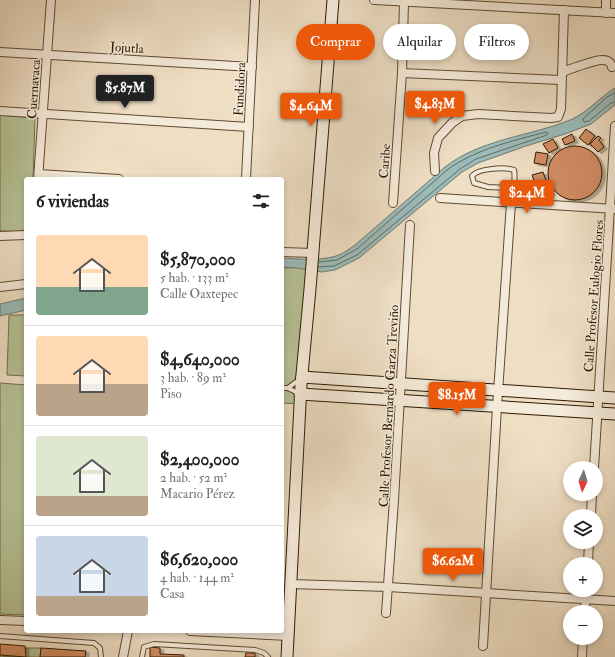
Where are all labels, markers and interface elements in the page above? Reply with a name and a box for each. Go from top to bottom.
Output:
chip: Comprar [296,24,375,60]
chip: Alquilar [383,24,456,60]
chip: Filtros [464,24,529,60]
street label: Jojutla [108,39,145,57]
street label: Cuernavaca [24,58,44,119]
street label: Fundidora [231,61,249,116]
pin: $5.87M [92,75,158,109]
text: $5.87M [105,80,145,96]
pin: $4.83M [402,91,468,125]
pin: $4.64M [278,93,344,127]
text: $4.83M [415,96,455,112]
text: $4.64M [289,98,333,114]
street label: Caribe [376,143,394,179]
pin: $2.4M [499,180,555,214]
text: $2.4M [509,185,545,201]
icon: filters [250,190,272,212]
text: 6 viviendas [36,191,109,212]
street label: Calle Profesor Eulogio Flores [581,219,607,373]
text: $5,870,000 [160,249,236,270]
icon: home [68,251,116,299]
text: 5 hab. · 133 m² [160,270,229,286]
text: Calle Oaxtepec [160,286,238,302]
street label: Calle Profesor Bernardo Garza Treviño [376,304,402,508]
text: $4,640,000 [160,349,240,370]
icon: home [68,352,116,400]
text: 3 hab. · 89 m² [160,370,226,386]
pin: $8.15M [424,382,490,416]
text: Piso [160,386,182,402]
text: $8.15M [438,387,476,403]
text: $2,400,000 [160,449,239,470]
icon: home [68,452,116,500]
north arrow [563,461,603,501]
map controls [563,461,603,645]
text: 2 hab. · 52 m² [160,470,227,486]
text: Macario Pérez [160,486,235,502]
button: layers [563,509,603,549]
pin: $6.62M [420,548,486,582]
text: $6,620,000 [160,549,238,570]
icon: home [68,552,116,600]
text: $6.62M [432,553,474,569]
button: + [563,557,603,597]
text: 4 hab. · 144 m² [160,570,234,586]
text: Casa [160,586,185,602]
button: − [563,605,603,645]

